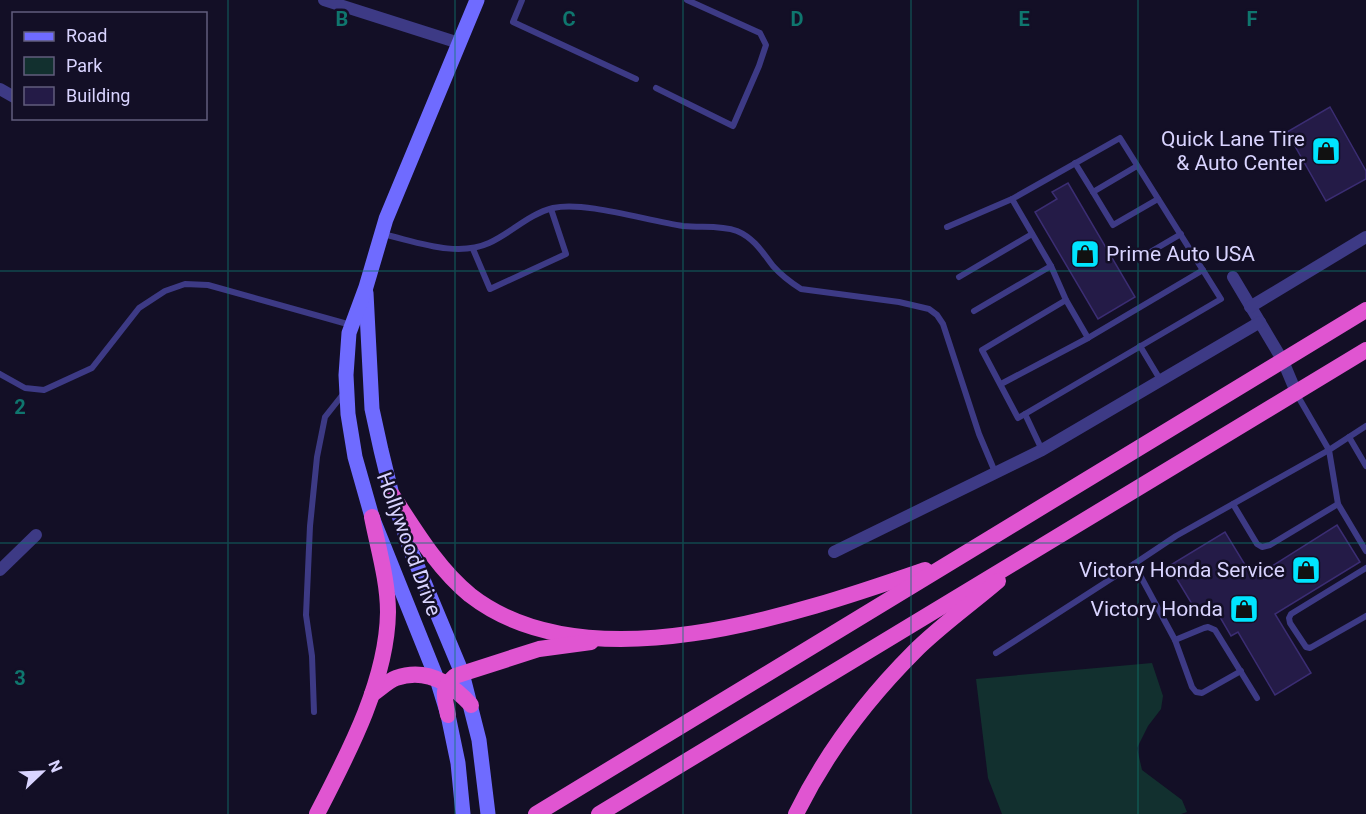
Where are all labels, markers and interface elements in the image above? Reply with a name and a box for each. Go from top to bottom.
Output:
text: B [336,7,348,31]
text: C [562,7,576,31]
text: D [791,7,804,31]
text: E [1018,7,1030,31]
text: F [1247,7,1258,31]
legend [12,12,207,120]
text: Road [66,25,107,46]
text: Park [66,55,103,76]
text: Building [66,85,130,106]
place label: Quick Lane Tire & Auto Center [1161,127,1305,175]
shop icon: Quick Lane Tire & Auto Center [1310,135,1342,167]
shop icon: Prime Auto USA [1069,238,1101,270]
place label: Prime Auto USA [1106,242,1255,266]
text: 2 [14,395,26,419]
street label: Hollywood Drive [372,469,446,619]
shop icon: Victory Honda Service [1290,554,1322,586]
place label: Victory Honda Service [1079,558,1285,582]
shop icon: Victory Honda [1228,593,1260,625]
place label: Victory Honda [1091,597,1223,621]
text: 3 [14,666,26,690]
north arrow [12,742,72,802]
text: N [44,757,66,775]

